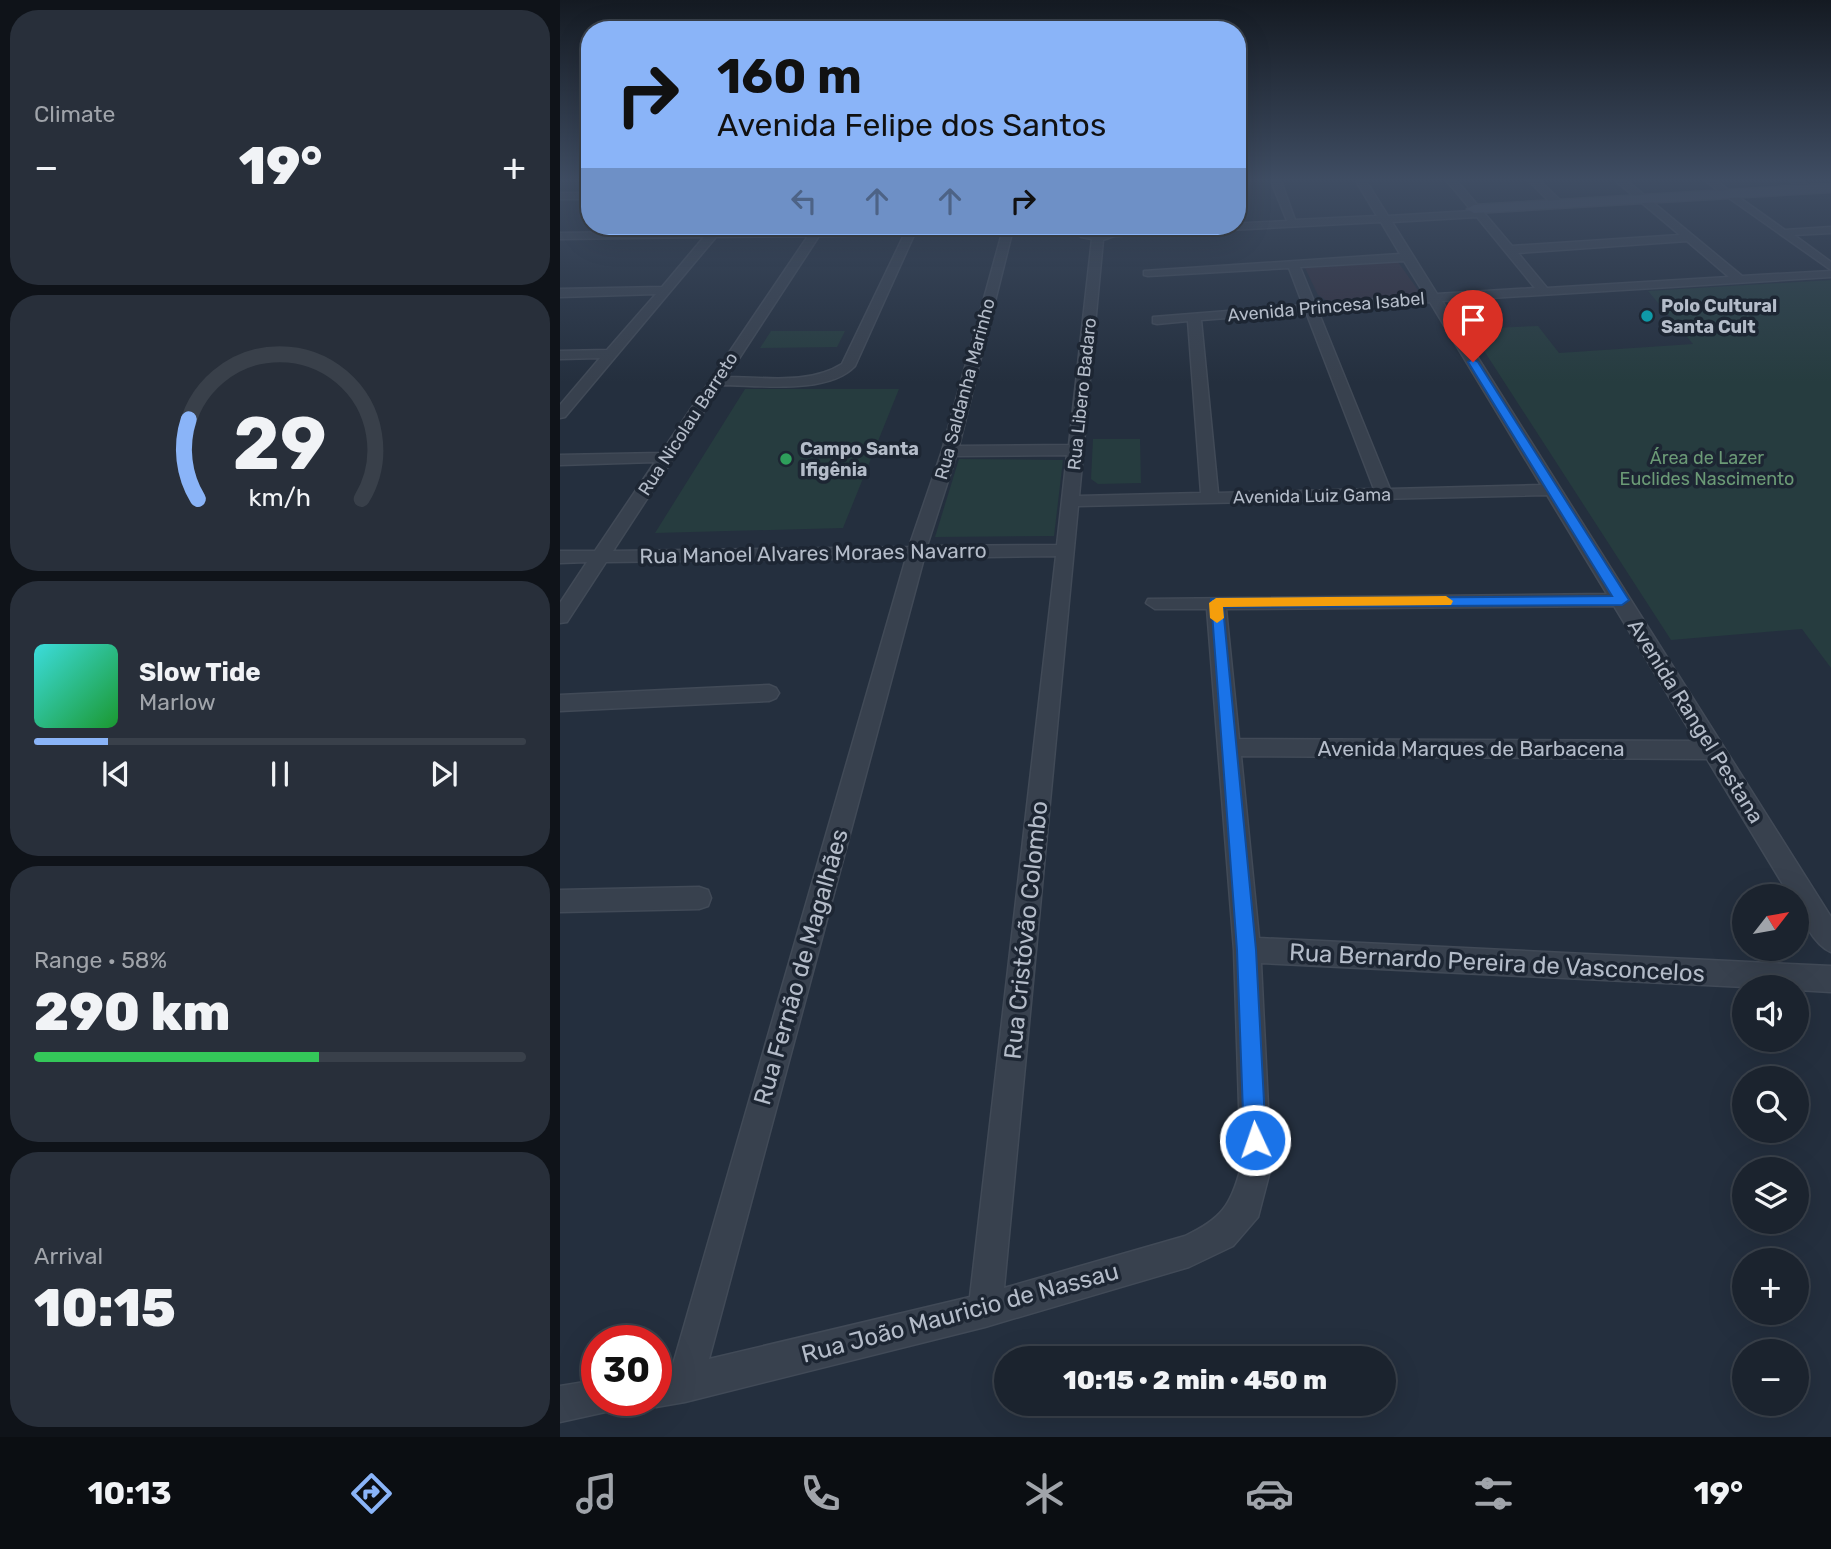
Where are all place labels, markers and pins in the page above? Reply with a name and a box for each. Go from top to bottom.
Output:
pin [1443,290,1503,362]
place label: Polo Cultural Santa Cult [1661,295,1777,338]
marker: Polo Cultural Santa Cult [1639,308,1655,324]
place label: Campo Santa Ifigênia [800,438,919,481]
marker: Campo Santa Ifigênia [778,451,794,467]

